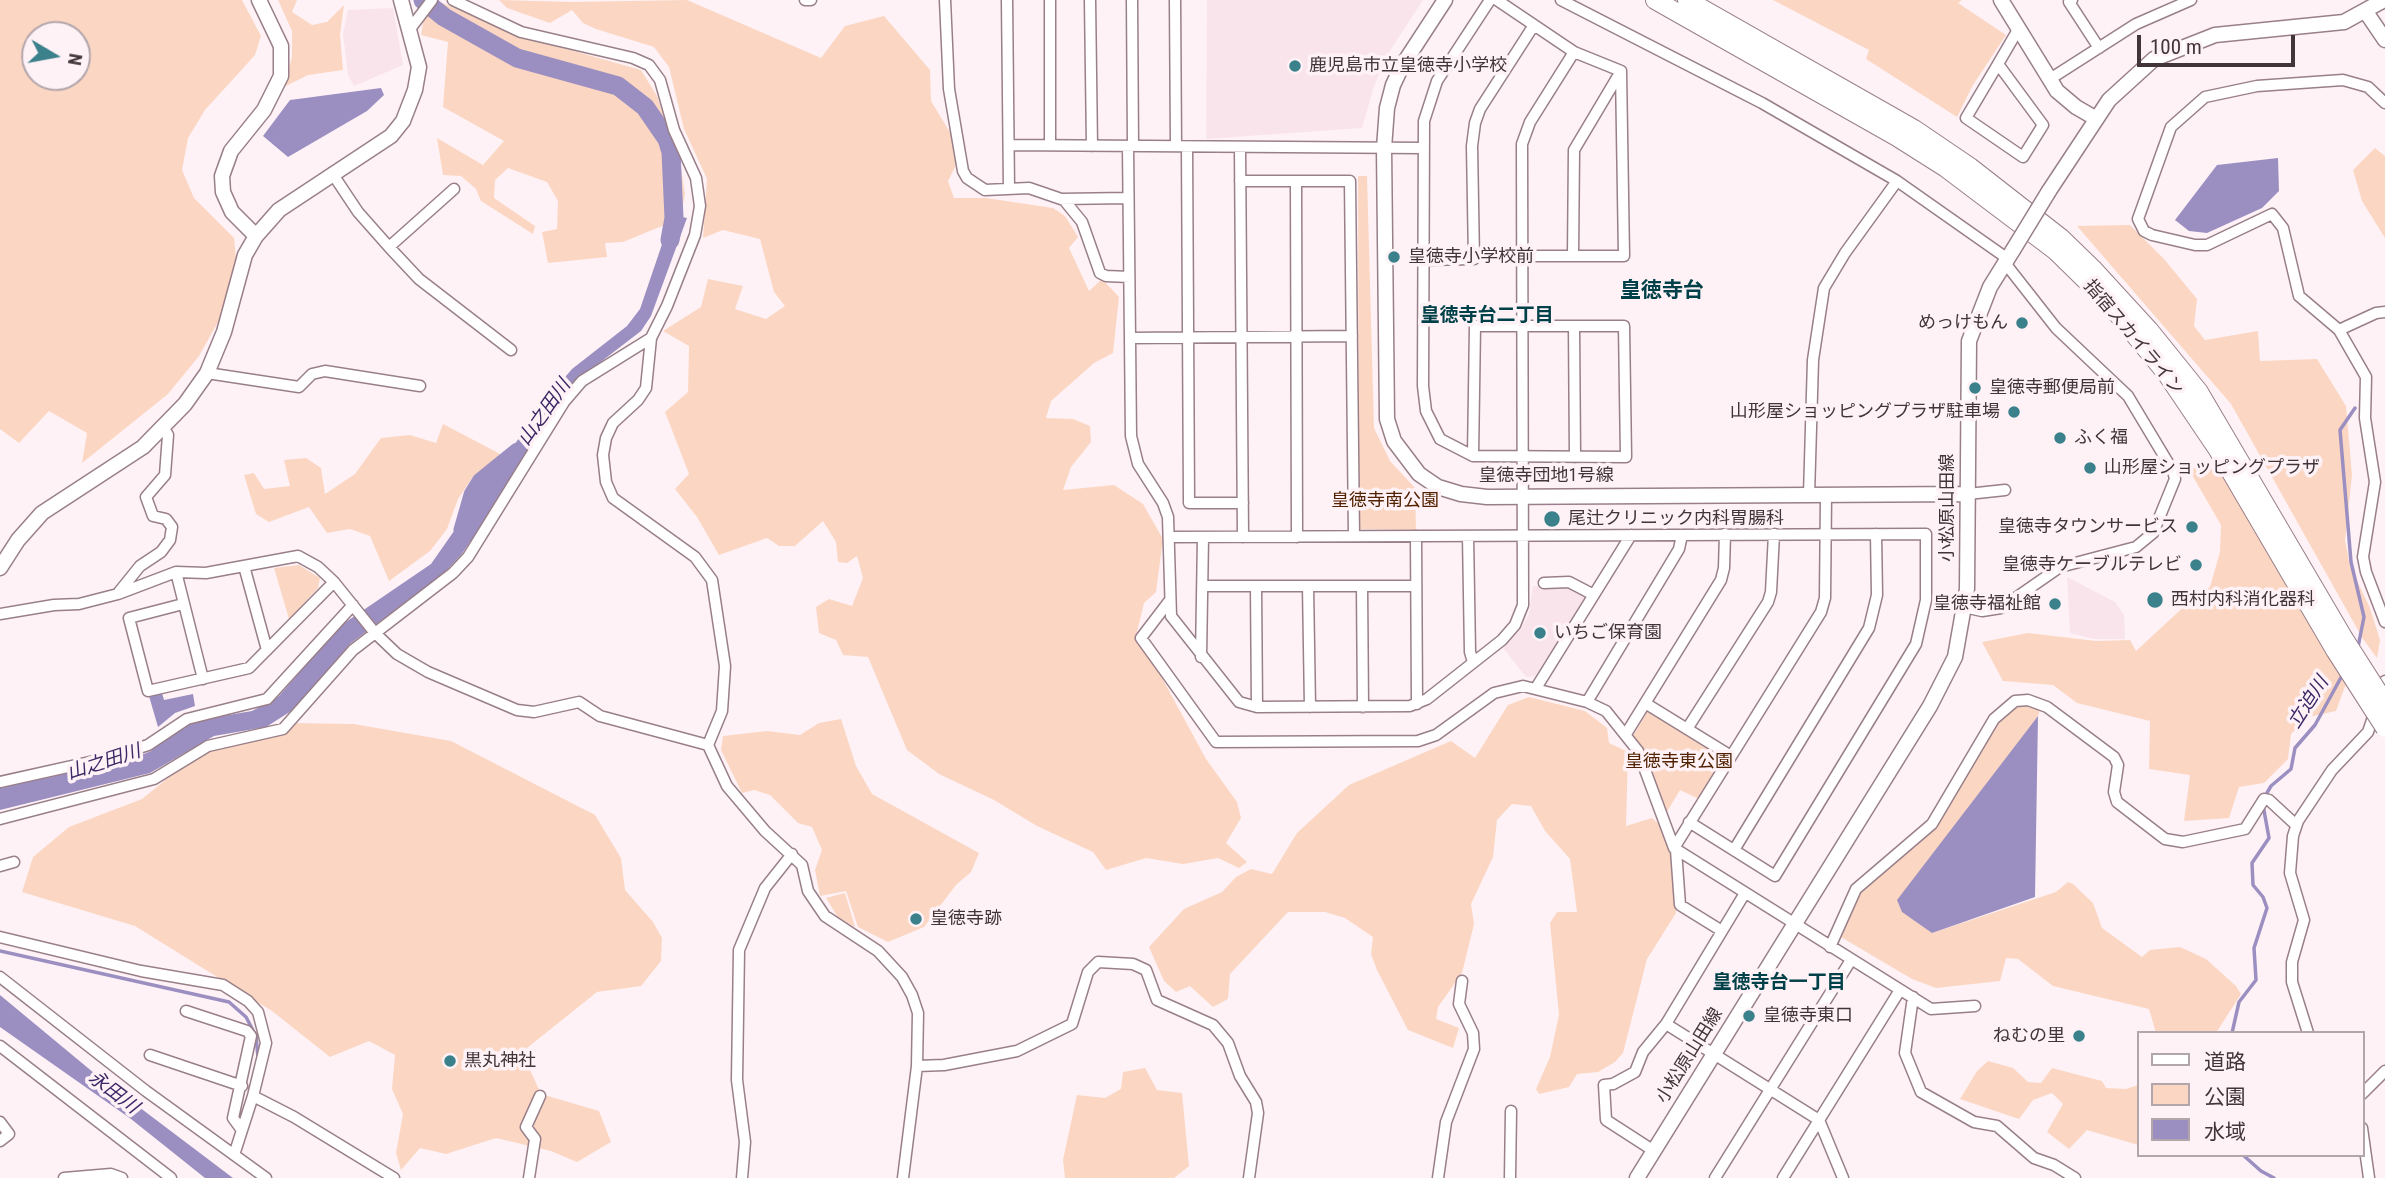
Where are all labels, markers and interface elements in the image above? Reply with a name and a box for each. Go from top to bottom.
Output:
north arrow [21,21,91,91]
scale bar [2140,21,2298,65]
text: 100 m [2150,35,2202,59]
text: N [63,52,88,67]
place label: 鹿児島市立皇徳寺小学校 [1309,55,1507,77]
marker: 鹿児島市立皇徳寺小学校 [1287,58,1303,74]
place label: 皇徳寺小学校前 [1408,246,1534,268]
marker: 皇徳寺小学校前 [1386,249,1402,265]
street label: 指宿スカイライン [2078,276,2188,400]
district label: 皇徳寺台 [1620,279,1704,305]
district label: 皇徳寺台二丁目 [1421,305,1553,327]
place label: めっけもん [1918,312,2008,334]
marker: めっけもん [2014,315,2030,331]
water label: 山之田川 [514,375,576,451]
place label: 皇徳寺郵便局前 [1989,377,2115,399]
marker: 皇徳寺郵便局前 [1967,380,1983,396]
place label: 山形屋ショッピングプラザ駐車場 [1730,401,2000,423]
marker: 山形屋ショッピングプラザ駐車場 [2006,404,2022,420]
place label: ふく福 [2074,427,2128,449]
marker: ふく福 [2052,430,2068,446]
street label: 小松原山田線 [1937,454,1959,562]
place label: 山形屋ショッピングプラザ [2104,457,2320,479]
marker: 山形屋ショッピングプラザ [2082,460,2098,476]
street label: 皇徳寺団地1号線 [1479,465,1613,487]
park label: 皇徳寺南公園 [1331,490,1439,512]
place label: 尾辻クリニック内科胃腸科 [1568,508,1784,530]
marker: 尾辻クリニック内科胃腸科 [1542,509,1562,529]
place label: 皇徳寺タウンサービス [1998,516,2178,538]
marker: 皇徳寺タウンサービス [2184,519,2200,535]
place label: 皇徳寺ケーブルテレビ [2002,554,2182,576]
marker: 皇徳寺ケーブルテレビ [2188,557,2204,573]
place label: 西村内科消化器科 [2171,589,2315,611]
marker: 西村内科消化器科 [2145,590,2165,610]
place label: 皇徳寺福祉館 [1933,593,2041,615]
marker: 皇徳寺福祉館 [2047,596,2063,612]
place label: いちご保育園 [1554,622,1662,644]
marker: いちご保育園 [1532,625,1548,641]
water label: 立迫川 [2284,673,2334,733]
water label: 山之田川 [64,740,144,786]
park label: 皇徳寺東公園 [1625,751,1733,773]
place label: 皇徳寺跡 [930,908,1002,930]
marker: 皇徳寺跡 [908,911,924,927]
district label: 皇徳寺台一丁目 [1713,972,1845,994]
street label: 小松原山田線 [1652,1004,1728,1108]
place label: 皇徳寺東口 [1763,1005,1853,1027]
marker: 皇徳寺東口 [1741,1008,1757,1024]
place label: ねむの里 [1993,1025,2065,1047]
marker: ねむの里 [2071,1028,2087,1044]
legend [2136,1031,2364,1157]
place label: 黒丸神社 [464,1050,536,1072]
text: 道路 [2204,1050,2246,1074]
marker: 黒丸神社 [442,1053,458,1069]
water label: 永田川 [83,1067,143,1119]
text: 公園 [2204,1085,2246,1109]
text: 水域 [2204,1120,2246,1144]

